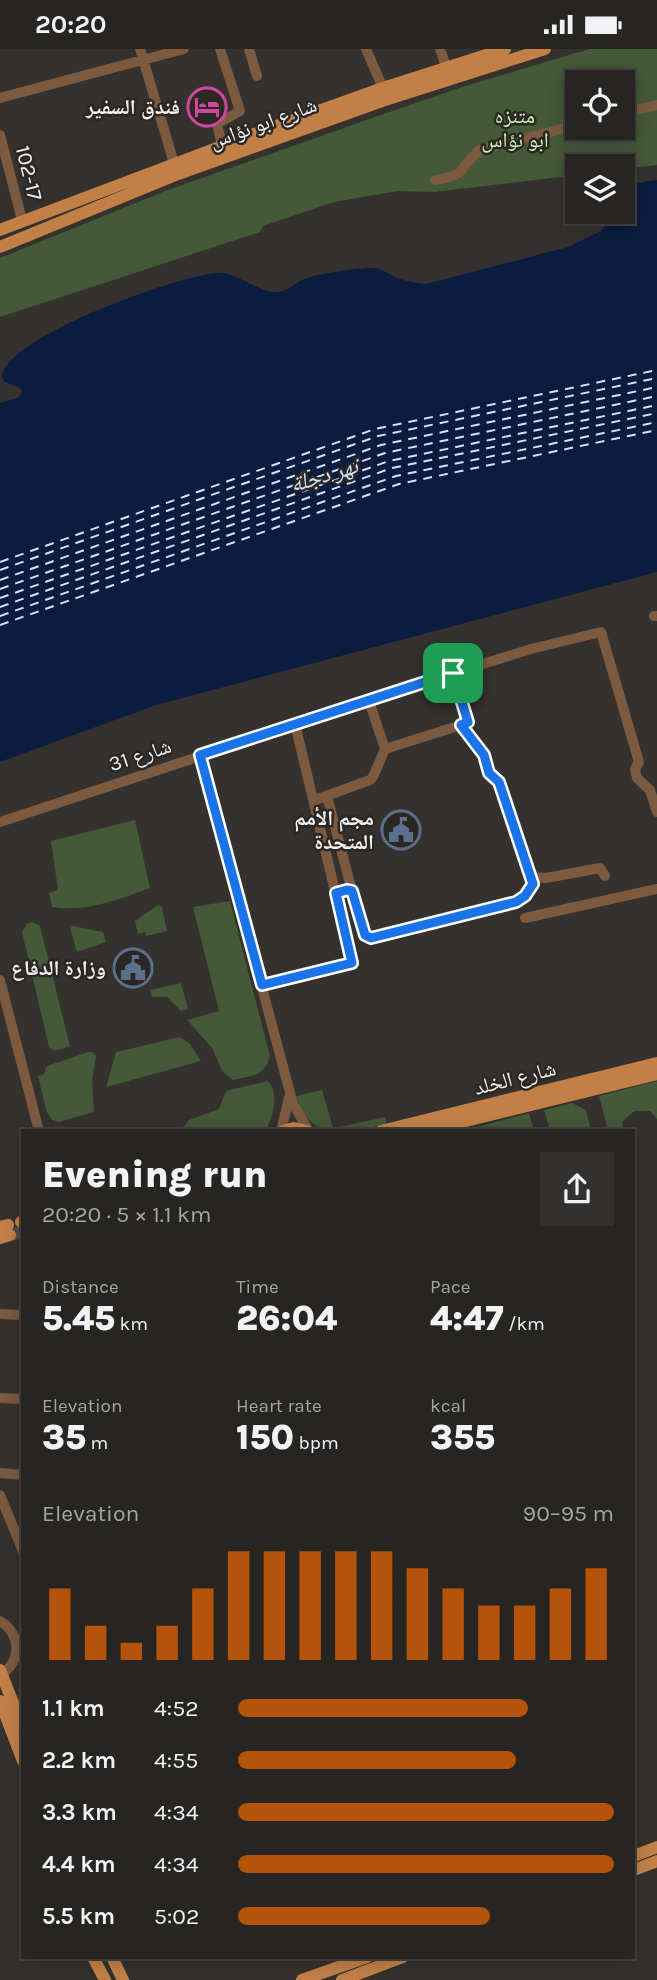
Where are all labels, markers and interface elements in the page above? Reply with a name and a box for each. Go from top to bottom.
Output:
text: 20:20 [35,9,106,40]
map controls [565,70,635,224]
button: locate [565,70,635,140]
hotel icon: فندق السفير [186,86,228,128]
street label: شارع ابو نؤاس [206,93,320,154]
place label: فندق السفير [85,95,180,120]
park label: متنزه ابو نؤاس [481,104,549,153]
street label: 102-17 [11,143,47,203]
button: layers [565,154,635,224]
water label: نهر دجلة [287,451,364,498]
pin [423,643,483,703]
icon: arrive [434,654,472,692]
street label: شارع 31 [106,734,175,777]
place label: مجم الأمم المتحدة [294,806,374,854]
public building icon: مجم الأمم المتحدة [380,809,422,851]
public building icon: وزارة الدفاع [112,947,154,989]
place label: وزارة الدفاع [11,956,106,981]
street label: شارع الخلد [472,1056,559,1101]
text: Evening run [42,1152,267,1197]
button: share [540,1152,614,1226]
text: 20:20 · 5 × 1.1 km [42,1201,212,1228]
text: Distance [42,1276,119,1298]
text: Time [236,1276,279,1298]
text: Pace [430,1276,471,1298]
text: 5.45 [42,1298,115,1339]
text: 26:04 [236,1298,337,1339]
text: 4:47 [430,1298,504,1339]
text: km [115,1313,148,1335]
text: /km [504,1313,545,1335]
text: Elevation [42,1395,122,1417]
text: Heart rate [236,1395,322,1417]
text: kcal [430,1395,466,1417]
text: 35 [42,1417,86,1458]
text: 150 [236,1417,294,1458]
text: 355 [430,1417,495,1458]
text: m [86,1432,108,1454]
text: bpm [294,1432,339,1454]
text: Elevation [42,1500,139,1527]
text: 90–95 m [523,1500,614,1527]
text: 1.1 km [42,1695,105,1722]
text: 4:52 [154,1695,198,1722]
text: 2.2 km [42,1747,116,1774]
text: 4:55 [154,1747,198,1774]
text: 3.3 km [42,1799,117,1826]
text: 4:34 [154,1799,199,1826]
text: 4.4 km [42,1851,116,1878]
text: 4:34 [154,1851,199,1878]
text: 5.5 km [42,1903,115,1930]
text: 5:02 [154,1903,199,1930]

